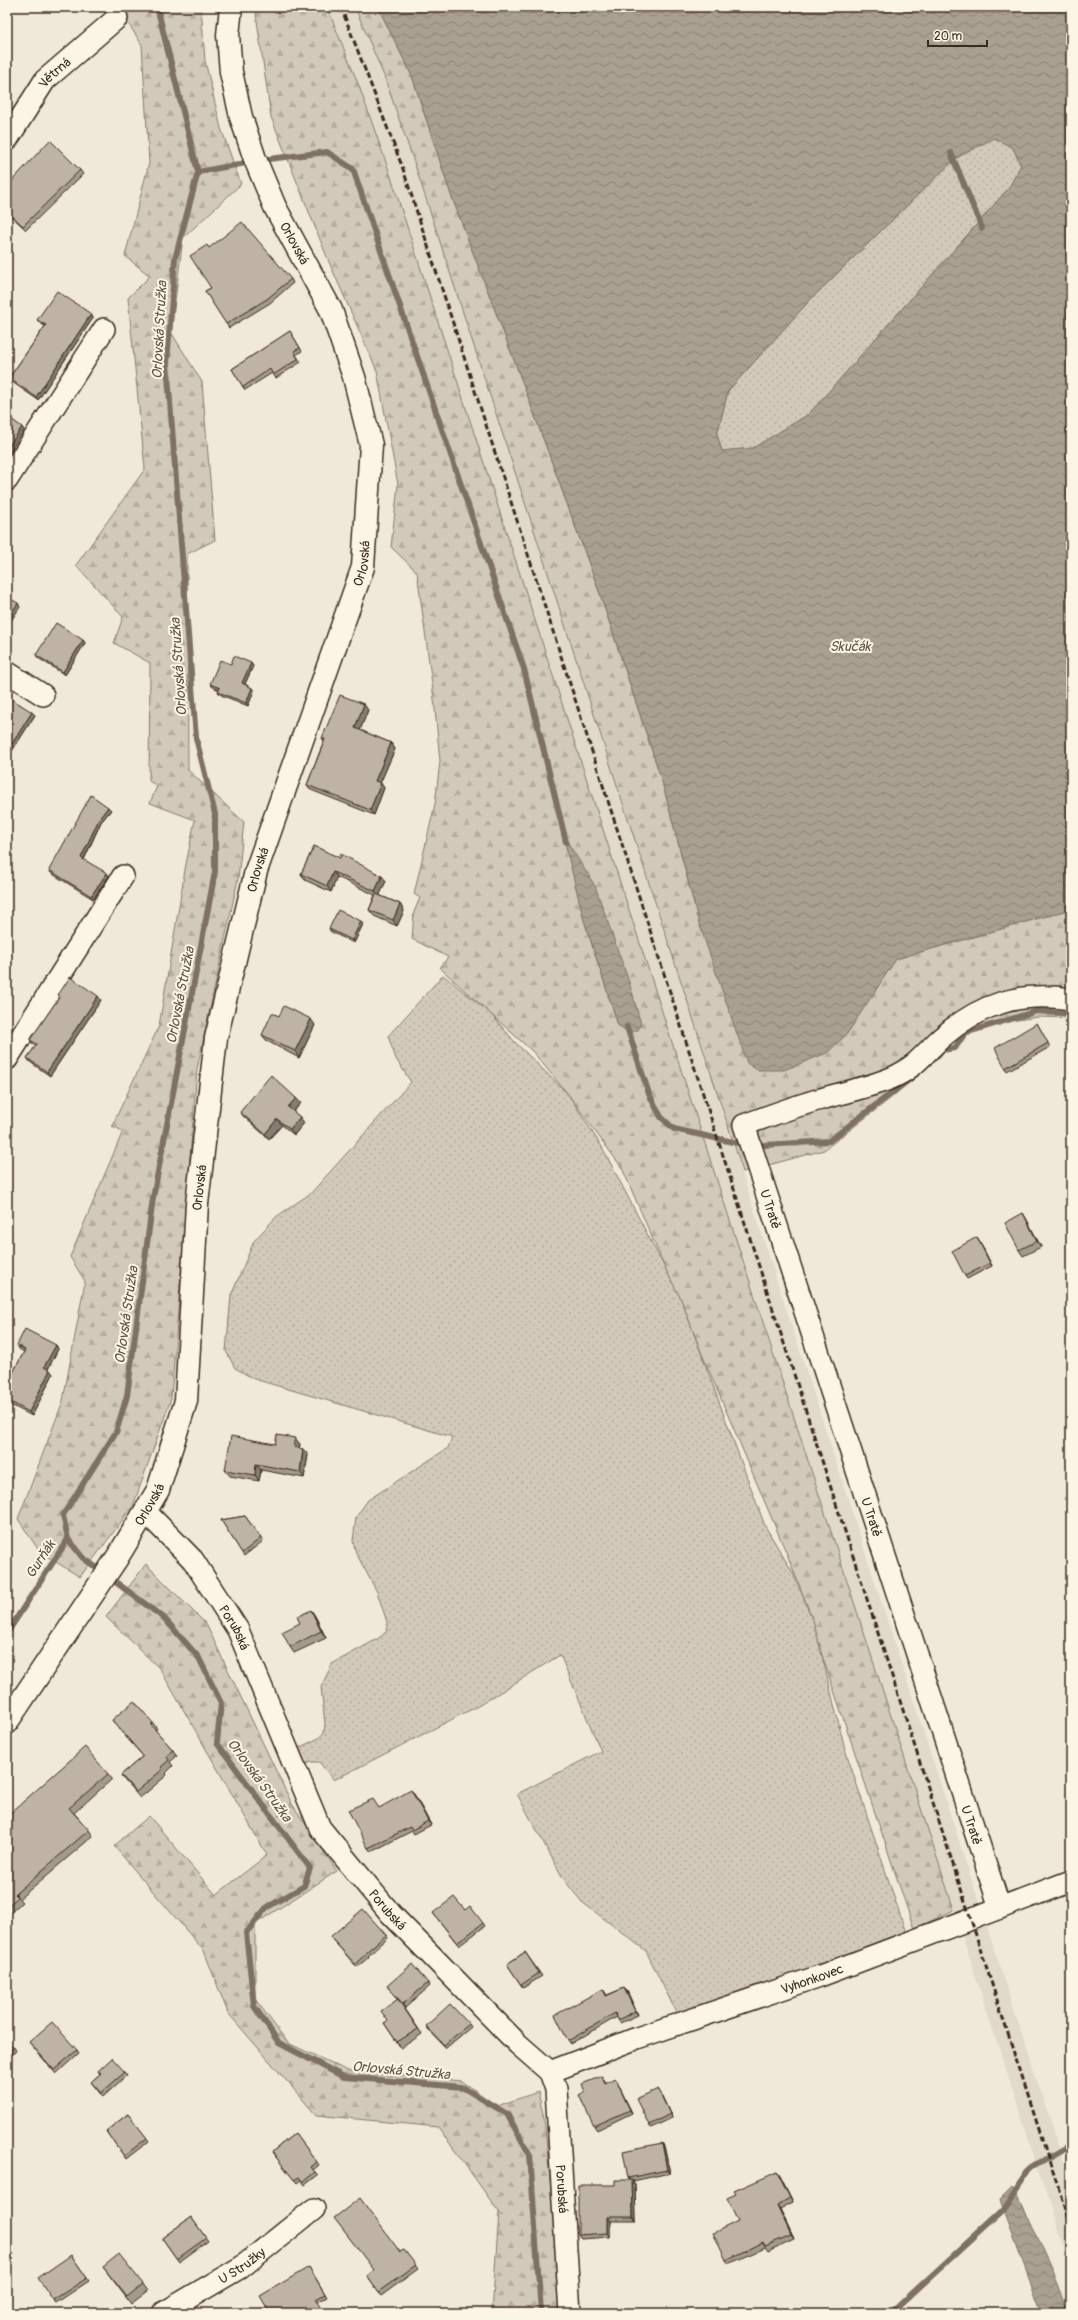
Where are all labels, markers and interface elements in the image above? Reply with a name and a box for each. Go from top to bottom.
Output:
scale bar [928,22,987,48]
text: 20 m [934,29,963,44]
street label: Větrná [35,54,74,91]
street label: Orlovská [276,219,312,268]
water label: Orlovská Stružka [148,279,171,380]
street label: Orlovská [350,540,374,589]
water label: Orlovská Stružka [166,616,190,717]
water label: Skučák [830,638,871,655]
street label: Orlovská [244,845,273,894]
water label: Orlovská Stružka [163,944,198,1045]
street label: Orlovská [190,1164,210,1211]
street label: U Tratě [756,1187,784,1231]
water label: Orlovská Stružka [111,1264,142,1365]
street label: Orlovská [131,1482,168,1529]
street label: U Tratě [857,1495,885,1539]
water label: Gurňák [22,1536,60,1581]
street label: Porubská [215,1602,252,1653]
water label: Orlovská Stružka [224,1736,296,1826]
street label: U Tratě [957,1803,985,1847]
street label: Porubská [365,1886,409,1934]
street label: Vyhonkovec [779,1961,846,1998]
water label: Orlovská Stružka [351,2058,452,2083]
street label: Porubská [552,2164,571,2214]
street label: U Stružky [216,2244,269,2288]

